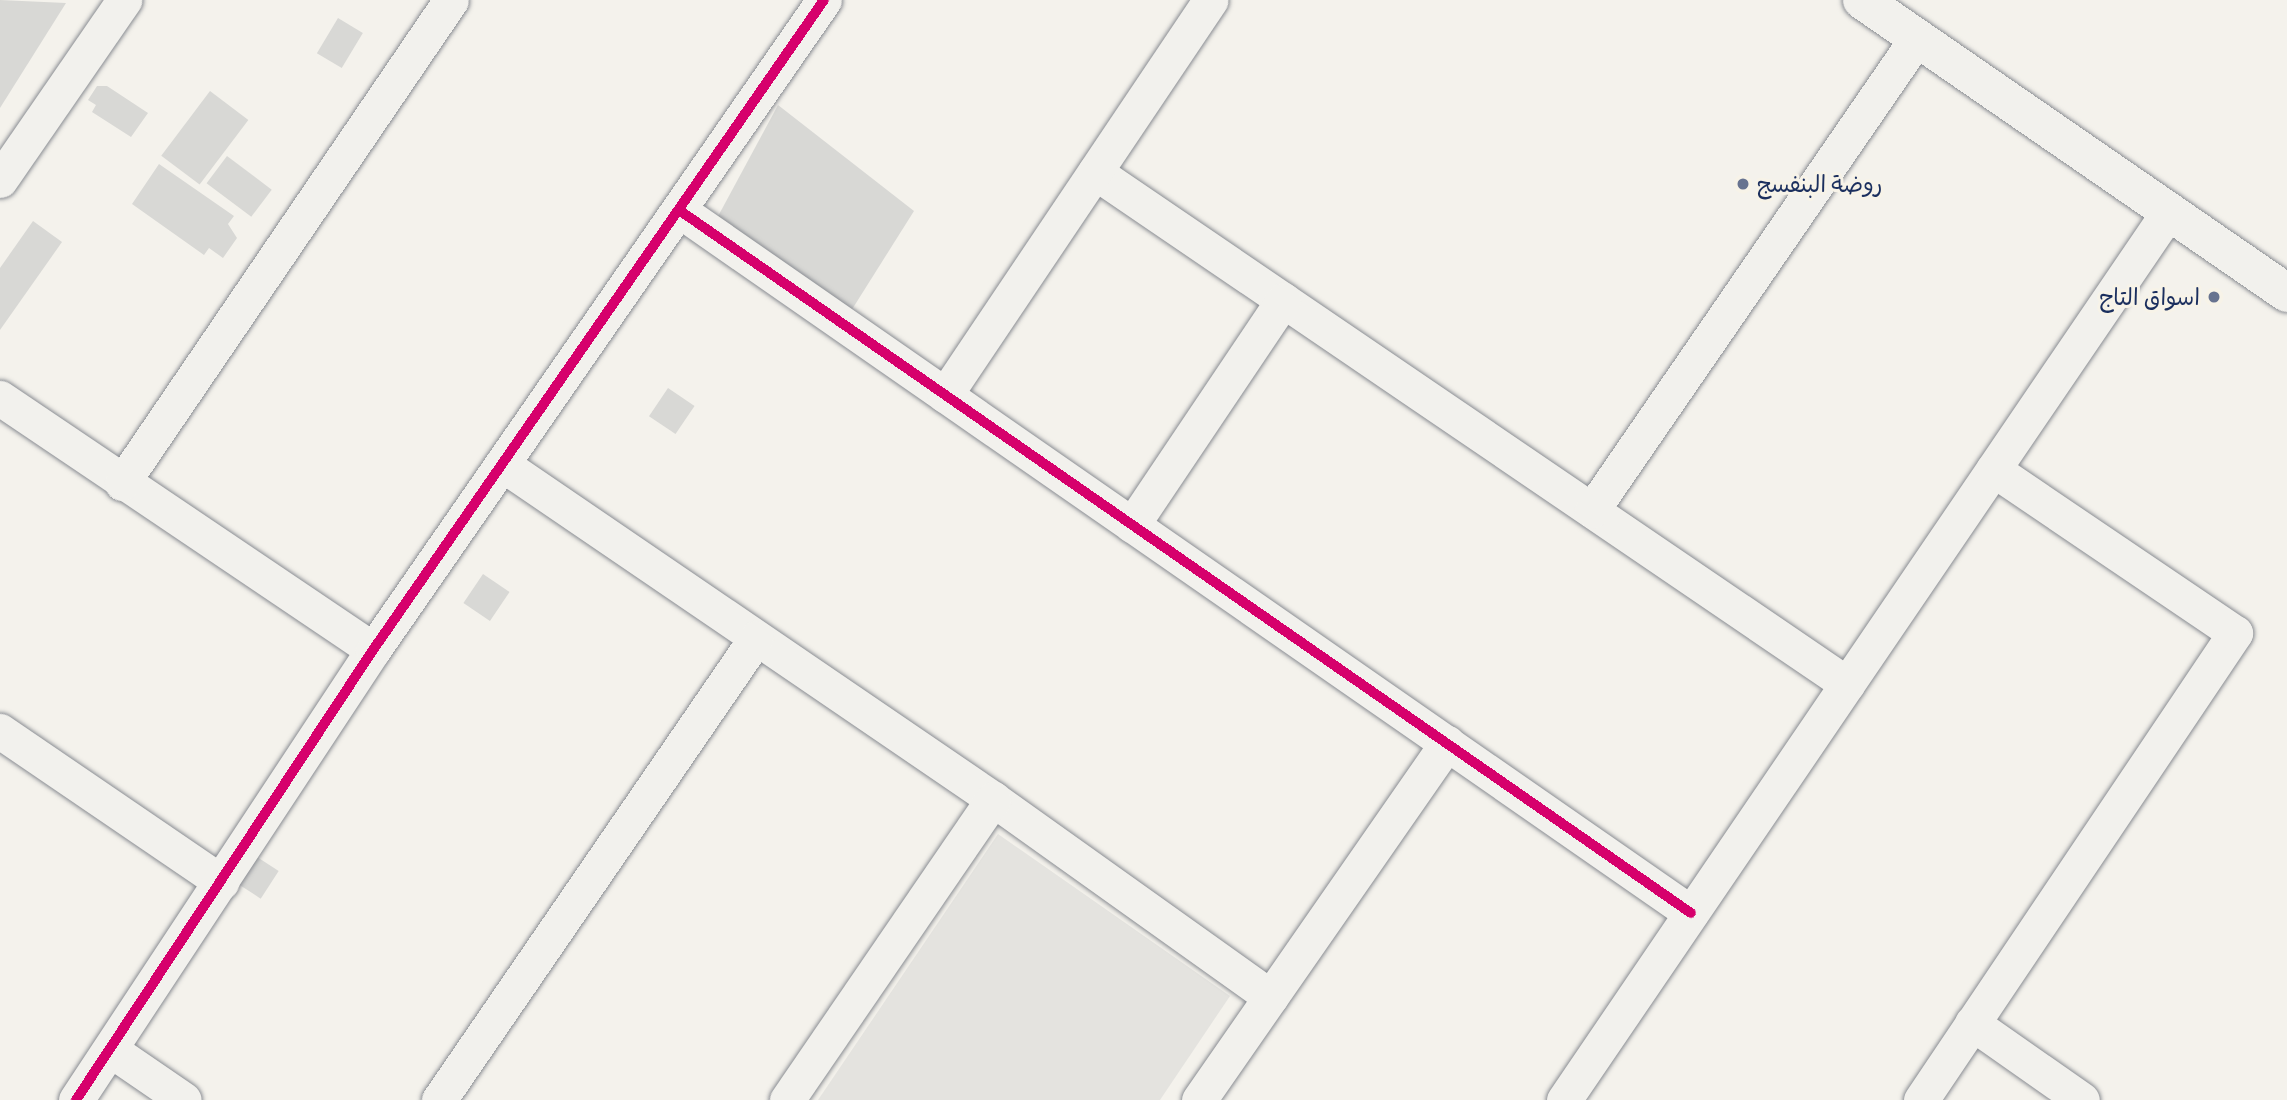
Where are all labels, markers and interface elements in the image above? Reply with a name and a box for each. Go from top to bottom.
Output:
place label: روضة البنفسج [1757,170,1883,198]
marker: روضة البنفسج [1735,176,1751,192]
place label: اسواق التاج [2099,283,2200,311]
marker: اسواق التاج [2206,289,2222,305]

